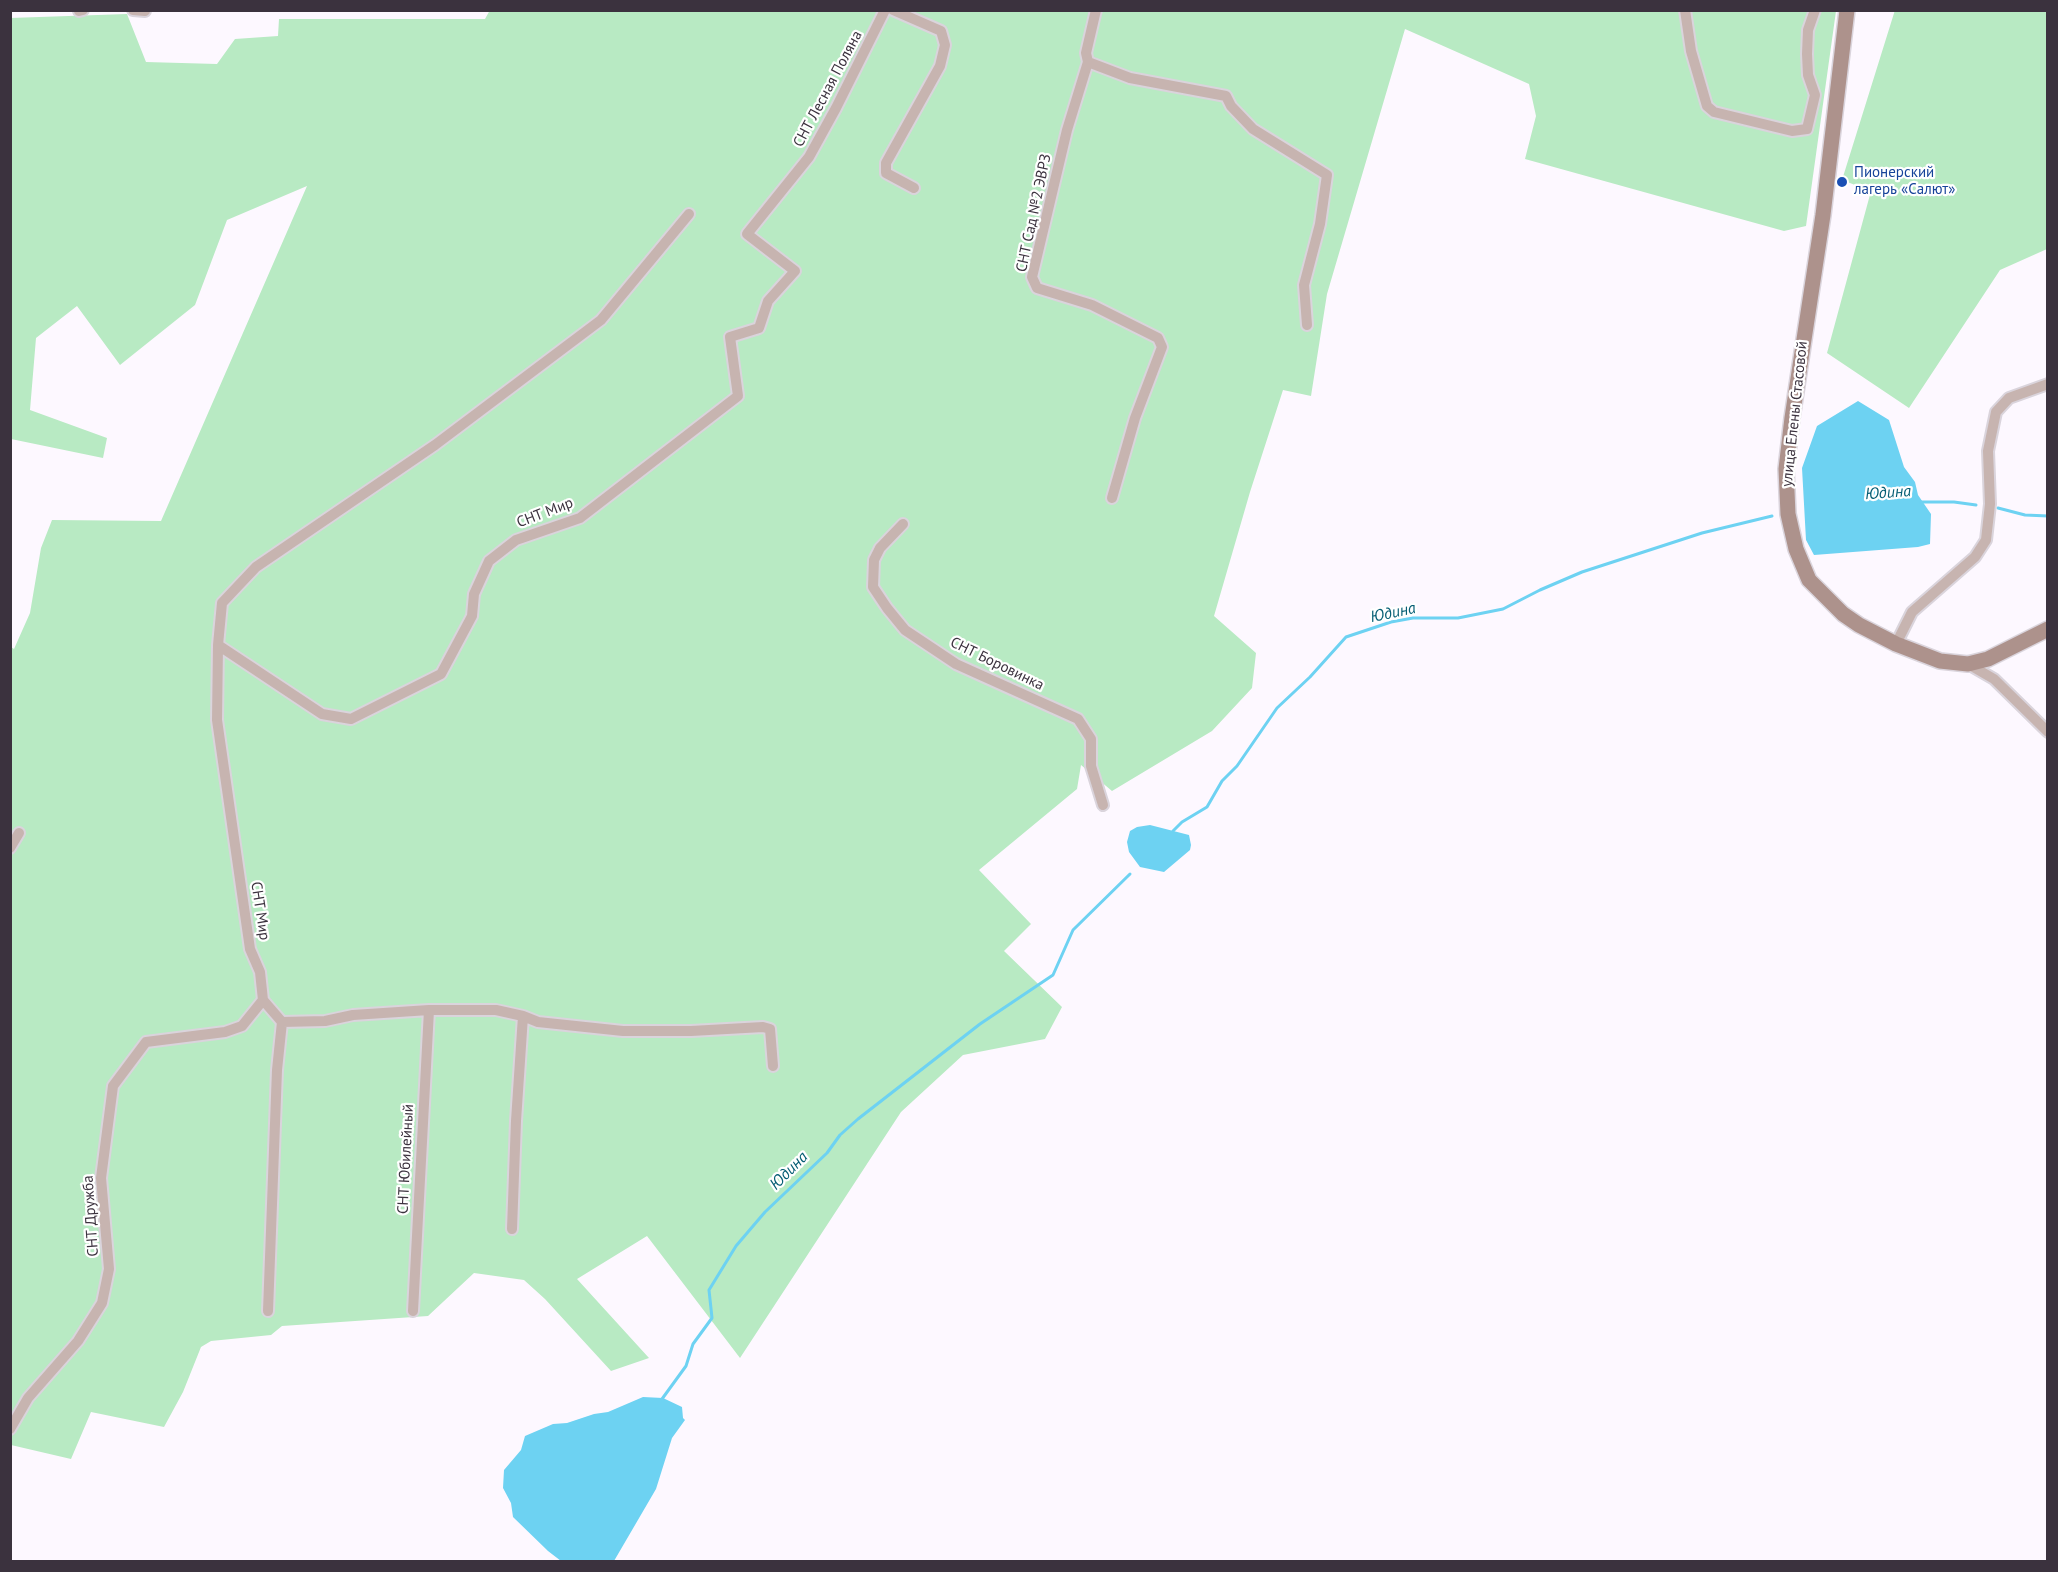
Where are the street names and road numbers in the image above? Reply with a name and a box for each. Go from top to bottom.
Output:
street label: СНТ Лесная Поляна [790,28,866,150]
street label: СНТ Сад №2 ЭВРЗ [1013,152,1055,274]
street label: улица Елены Стасовой [1778,340,1812,488]
street label: СНТ Мир [514,494,576,532]
street label: СНТ Боровинка [947,634,1047,694]
street label: СНТ Мир [246,880,274,942]
street label: СНТ Юбилейный [394,1104,418,1214]
street label: СНТ Дружба [79,1175,103,1257]

